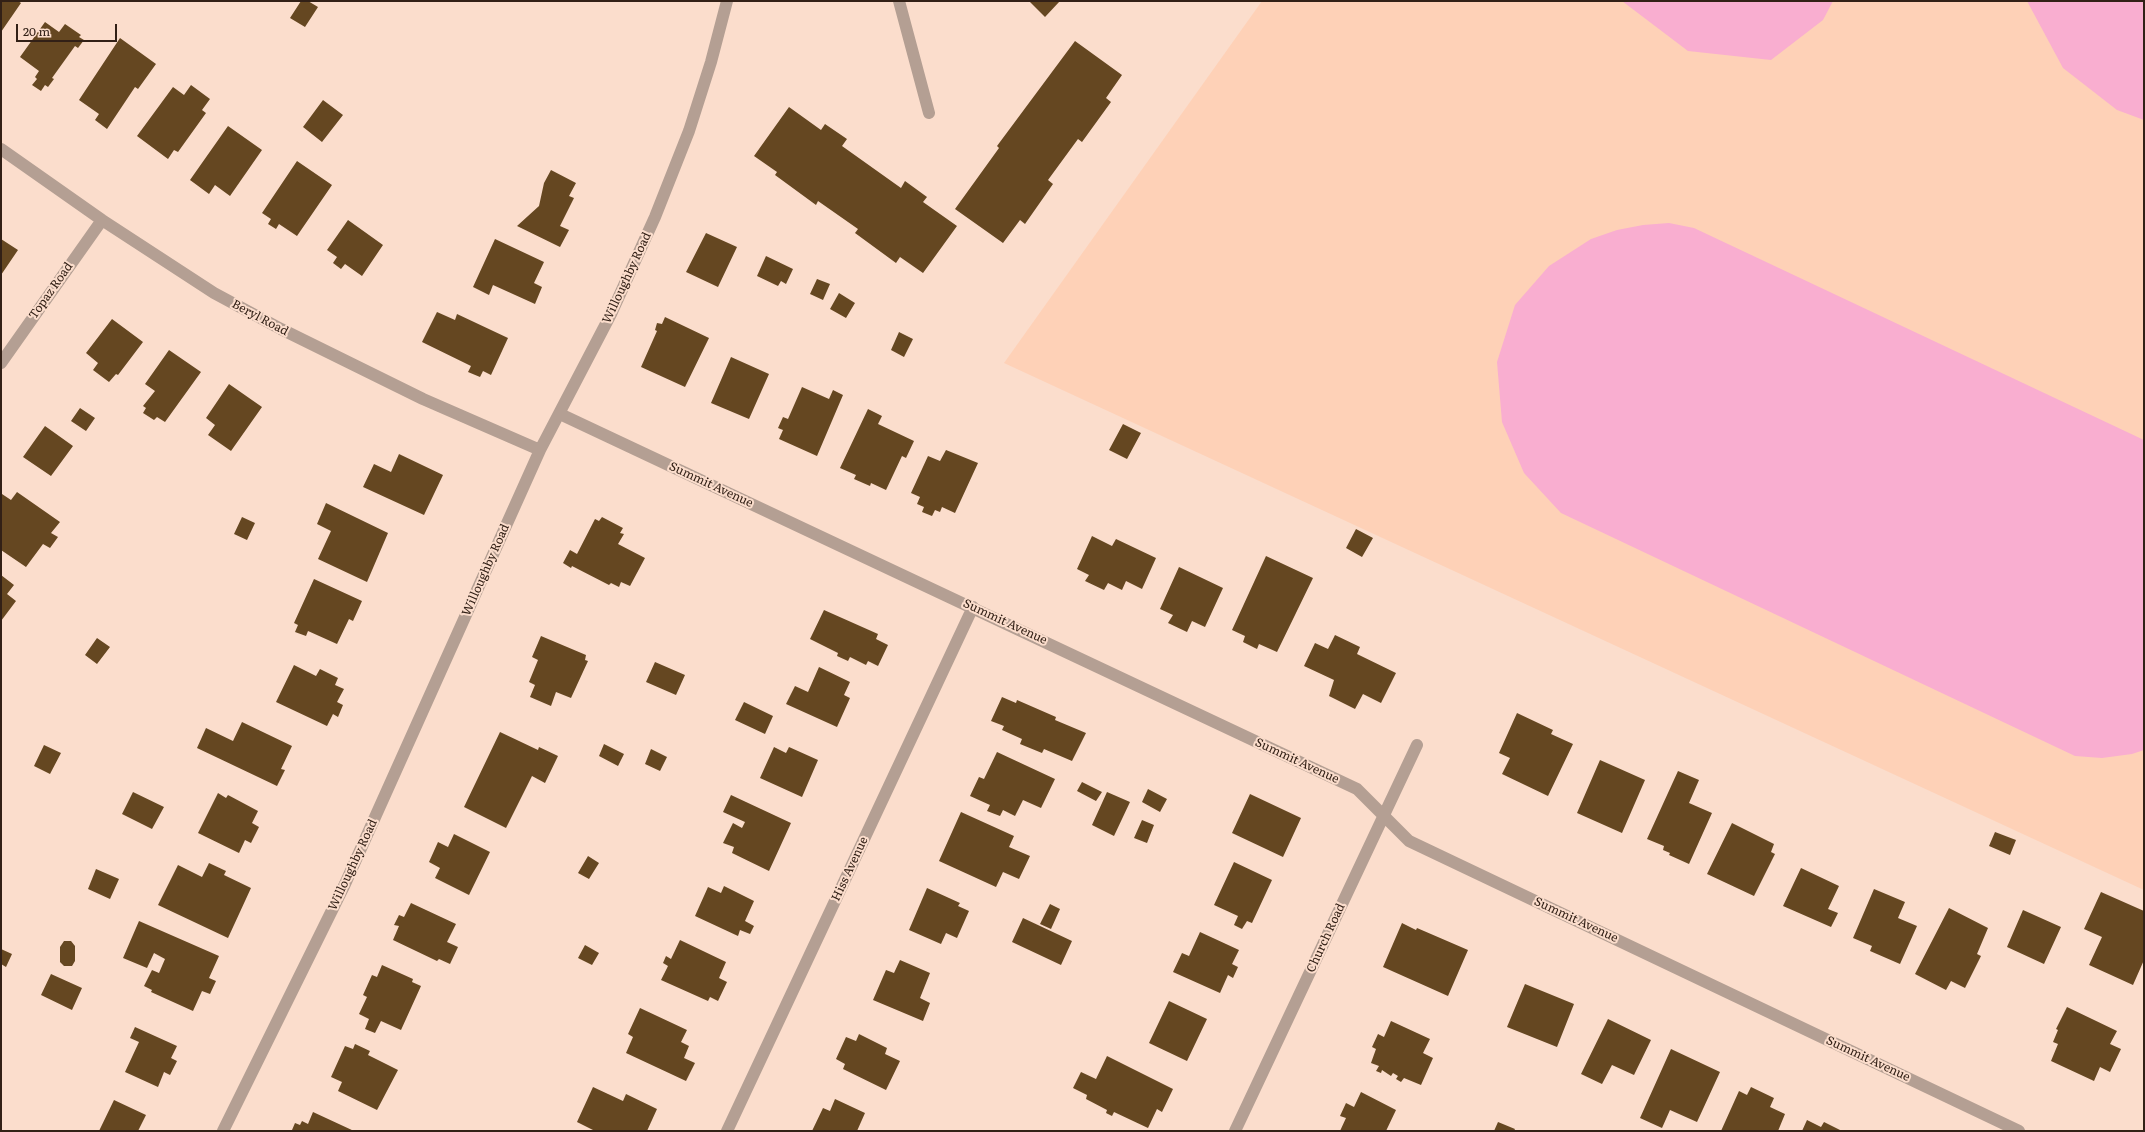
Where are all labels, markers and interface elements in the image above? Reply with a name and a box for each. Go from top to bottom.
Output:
scale bar [18,16,119,42]
text: 20 m [23,22,50,40]
street label: Willoughby Road [600,230,654,326]
street label: Topaz Road [26,260,76,322]
street label: Beryl Road [229,297,291,339]
street label: Summit Avenue [667,459,755,511]
street label: Willoughby Road [459,522,513,618]
street label: Summit Avenue [961,596,1049,648]
street label: Summit Avenue [1253,735,1341,787]
street label: Willoughby Road [326,817,380,913]
street label: Hiss Avenue [829,834,871,904]
street label: Summit Avenue [1532,894,1620,946]
street label: Church Road [1304,901,1348,975]
street label: Summit Avenue [1824,1033,1912,1085]

